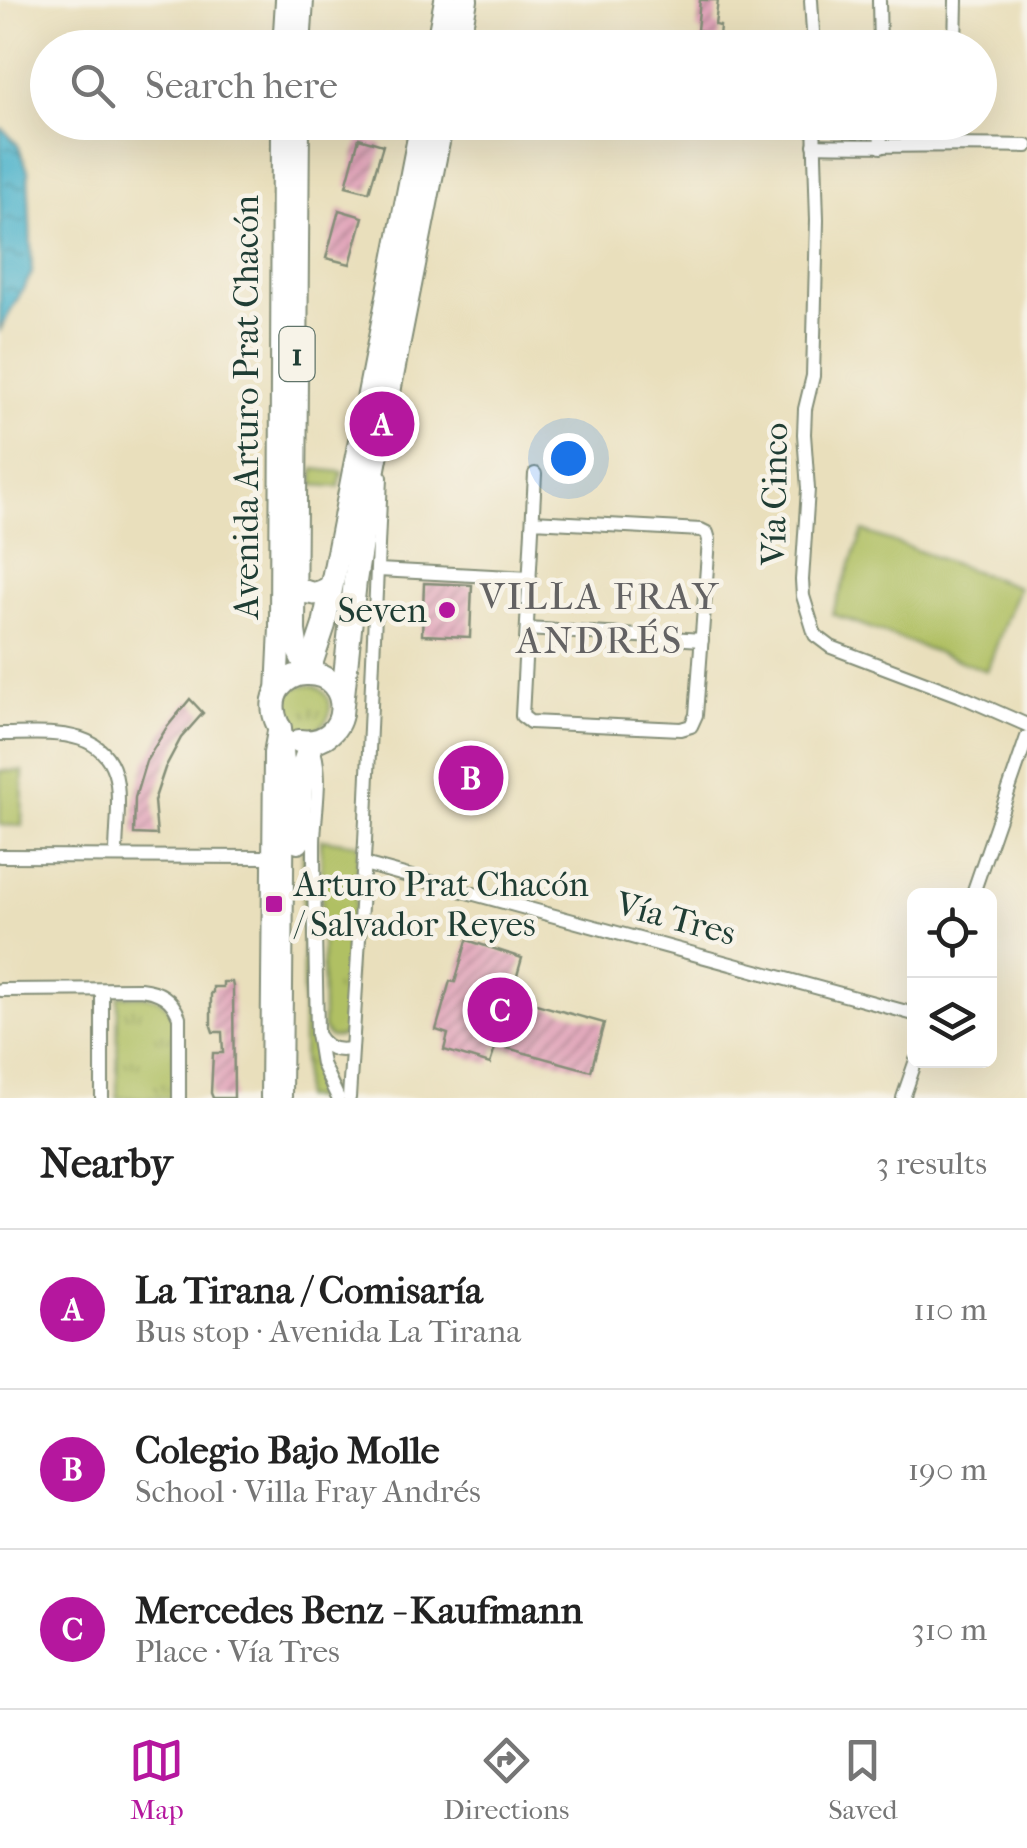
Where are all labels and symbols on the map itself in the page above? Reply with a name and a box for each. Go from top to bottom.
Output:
street label: Avenida Arturo Prat Chacón [226,195,267,621]
road number: 1 [280,327,314,381]
pin: A [350,386,414,462]
street label: Vía Cinco [753,422,796,567]
your location [543,433,594,484]
district label: VILLA FRAY ANDRÉS [478,574,721,663]
place label: Seven [338,590,427,631]
marker: Seven [436,599,458,621]
pin: B [438,740,504,816]
place label: Arturo Prat Chacón / Salvador Reyes [292,864,589,945]
street label: Vía Tres [611,883,740,954]
marker: Arturo Prat Chacón / Salvador Reyes [263,893,285,915]
pin: C [468,972,532,1048]

